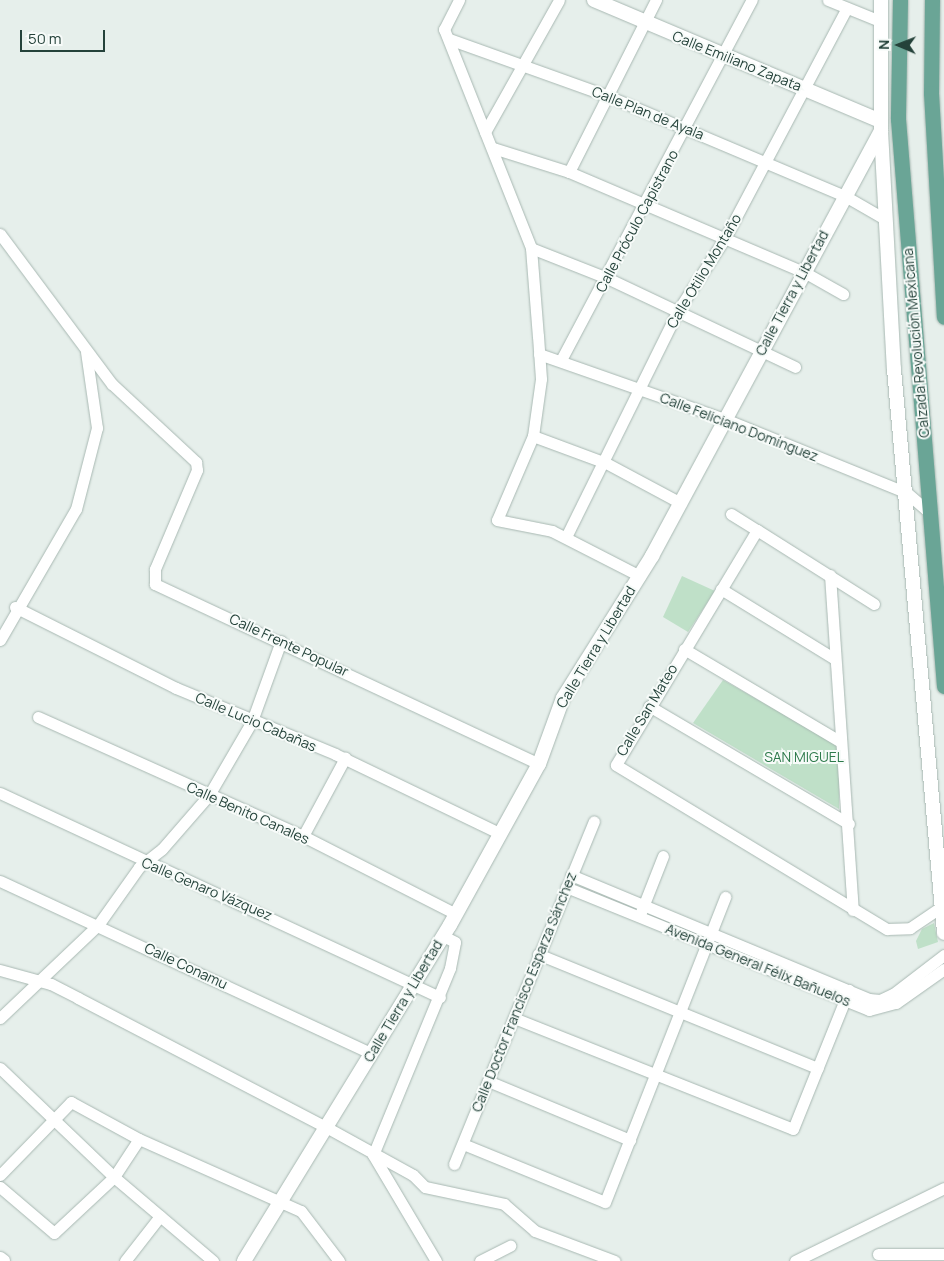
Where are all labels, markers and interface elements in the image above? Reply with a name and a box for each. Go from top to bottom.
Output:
scale bar [22,20,108,52]
north arrow [874,20,924,70]
street label: Calle Emiliano Zapata [670,27,804,95]
text: 50 m [28,28,62,49]
text: N [874,40,893,50]
street label: Calle Plan de Ayala [590,83,706,143]
street label: Calle Próculo Capistrano [592,147,682,295]
street label: Calle Otilio Montaño [663,211,745,331]
street label: Calle Tierra y Libertad [752,228,832,358]
street label: Calzada Revolución Mexicana [899,248,933,438]
street label: Calle Feliciano Domínguez [657,389,821,465]
street label: Calle Tierra y Libertad [553,583,639,711]
street label: Calle Frente Popular [227,610,351,680]
street label: Calle San Mateo [613,661,681,759]
street label: Calle Lucio Cabañas [193,689,319,755]
park label: SAN MIGUEL [764,749,844,765]
street label: Calle Benito Canales [184,778,312,848]
street label: Calle Genaro Vázquez [139,854,275,924]
street label: Calle Doctor Francisco Esparza Sánchez [468,870,580,1114]
street label: Avenida General Félix Bañuelos [663,920,853,1010]
street label: Calle Tierra y Libertad [360,937,446,1065]
street label: Calle Conamu [142,939,230,993]

